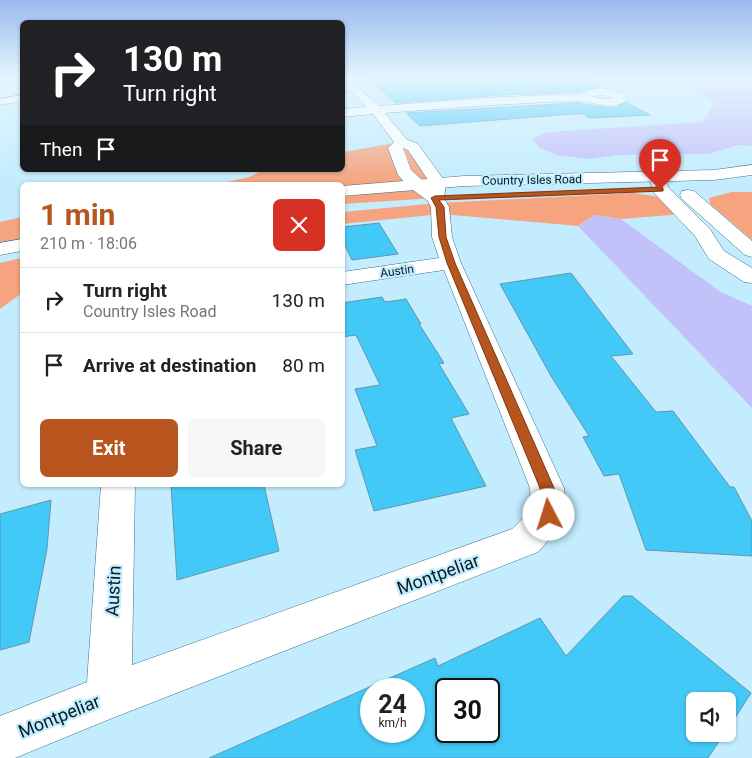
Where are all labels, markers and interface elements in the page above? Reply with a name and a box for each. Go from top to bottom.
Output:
text: 130 m [123,39,222,80]
icon: right [40,40,105,105]
text: Turn right [123,81,217,106]
icon: arrive [92,135,120,163]
text: Then [40,138,82,161]
pin [639,139,681,190]
icon: arrive [646,146,674,174]
street label: Country Isles Road [482,172,582,188]
text: 1 min [40,197,115,232]
button: close [273,199,325,251]
text: 210 m · 18:06 [40,234,137,253]
street label: Austin [379,262,415,280]
text: Turn right [83,279,167,302]
icon: right [40,286,68,314]
text: 130 m [272,289,325,312]
text: Country Isles Road [83,302,216,321]
icon: arrive [40,351,68,379]
text: Arrive at destination [83,354,256,377]
text: 80 m [282,354,325,377]
button: Exit [40,419,178,477]
button: Share [188,419,325,477]
position arrow [522,488,574,540]
street label: Montpeliar [394,549,482,599]
street label: Austin [101,565,125,617]
speed limit sign: 30 [435,678,500,743]
street label: Montpeliar [15,690,103,742]
text: 24 [378,690,407,719]
map controls [686,692,736,742]
button: sound [686,692,736,742]
text: km/h [378,716,407,730]

